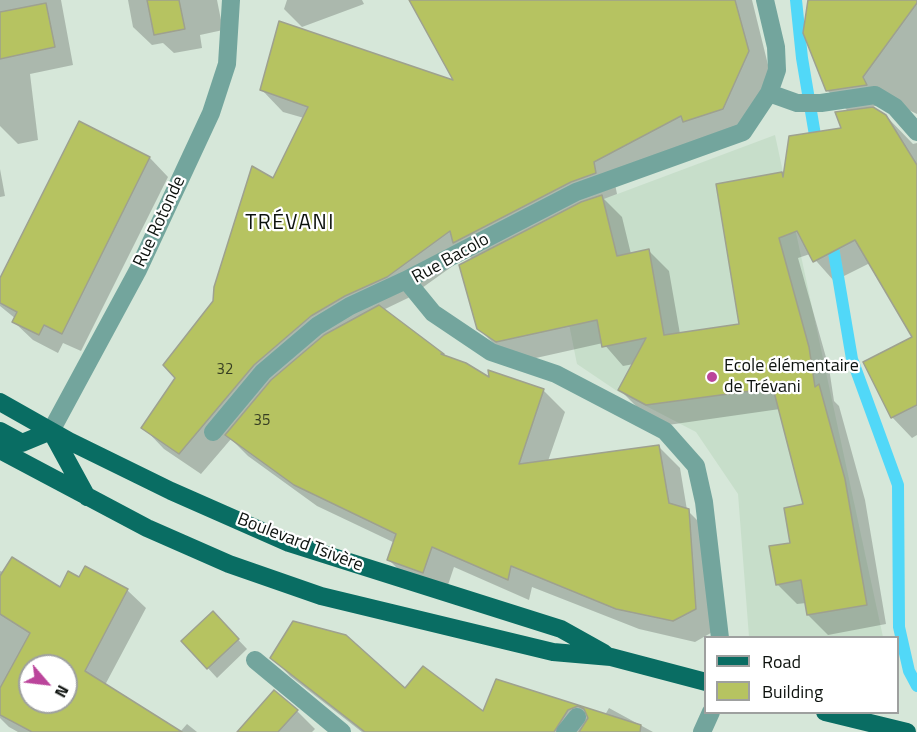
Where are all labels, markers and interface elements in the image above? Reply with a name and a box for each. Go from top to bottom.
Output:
street label: Rue Rotonde [129,173,191,271]
district label: TRÉVANI [245,211,335,237]
street label: Rue Bacolo [409,229,493,289]
place label: Ecole élémentaire de Trévani [724,356,859,398]
house number: 32 [217,361,233,379]
marker: Ecole élémentaire de Trévani [705,370,719,384]
house number: 35 [254,412,270,430]
street label: Boulevard Tsivère [234,509,366,577]
legend [704,636,899,714]
text: Road [762,648,801,675]
north arrow [18,654,78,714]
text: Building [762,678,823,705]
text: N [49,681,75,702]

